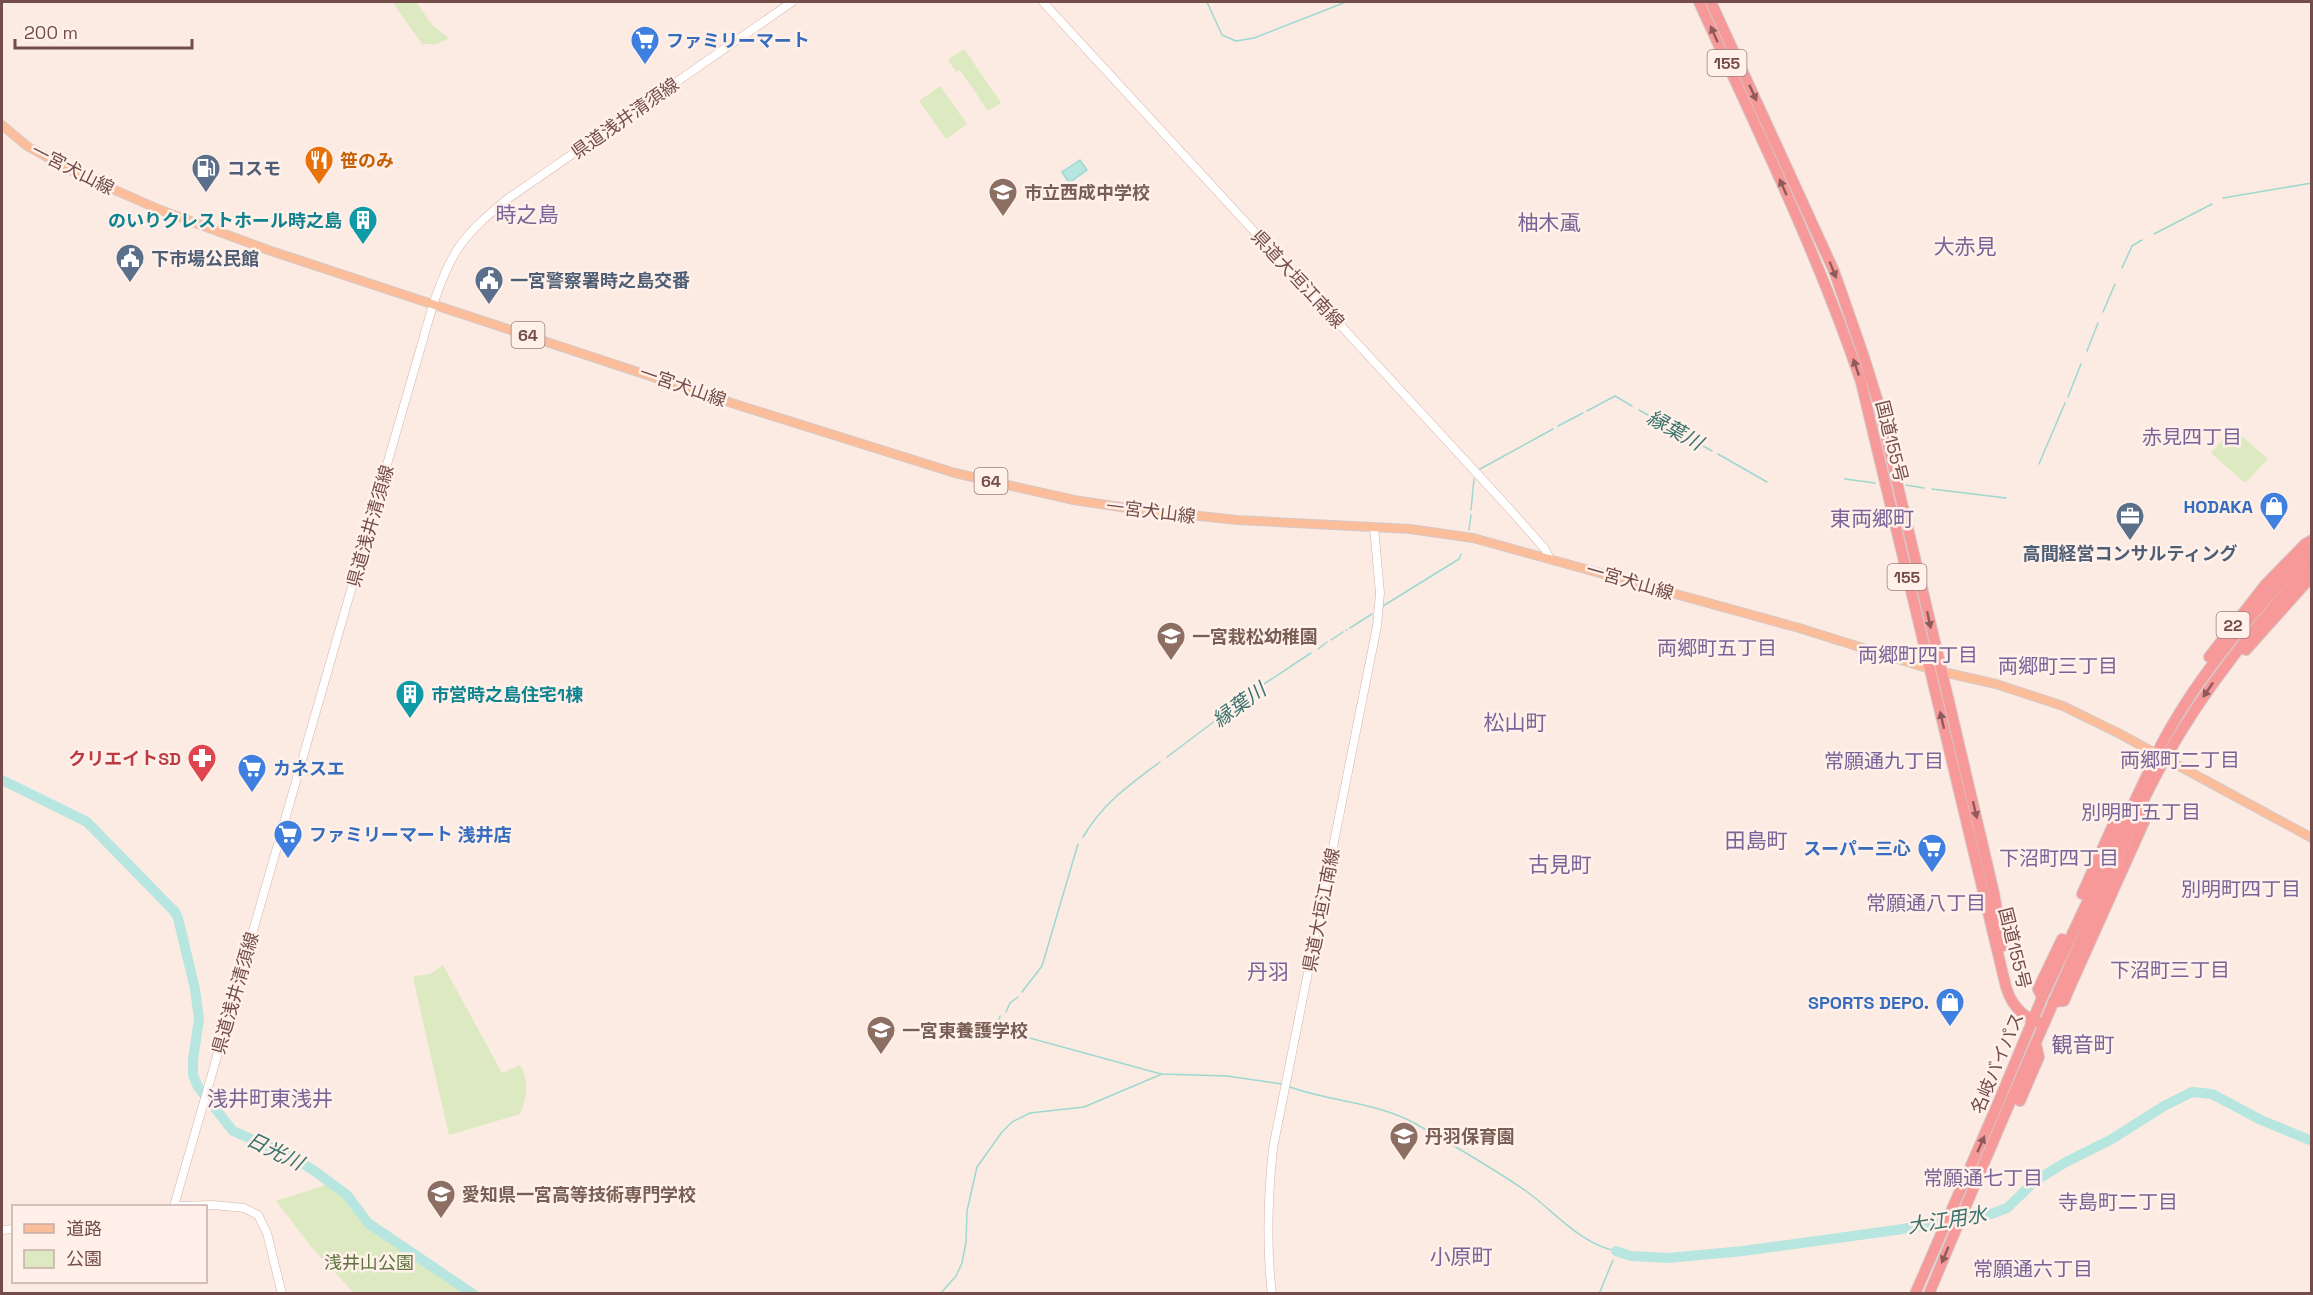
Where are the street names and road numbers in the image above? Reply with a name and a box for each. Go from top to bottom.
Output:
road number: 155 [1708,50,1746,76]
street label: 県道浅井清須線 [567,72,683,164]
street label: 一宮犬山線 [28,138,118,200]
street label: 県道大垣江南線 [1247,225,1349,333]
road number: 64 [512,322,544,348]
street label: 一宮犬山線 [637,360,729,412]
street label: 国道155号 [1871,398,1913,484]
street label: 県道浅井清須線 [342,462,398,590]
road number: 64 [974,468,1008,494]
street label: 一宮犬山線 [1105,494,1197,528]
street label: 一宮犬山線 [1584,558,1676,604]
road number: 155 [1888,564,1926,590]
road number: 22 [2216,612,2250,638]
street label: 県道大垣江南線 [1298,846,1344,974]
street label: 国道155号 [1994,905,2036,991]
street label: 県道浅井清須線 [207,929,263,1057]
street label: 名岐バイパス [1965,1009,2029,1117]

